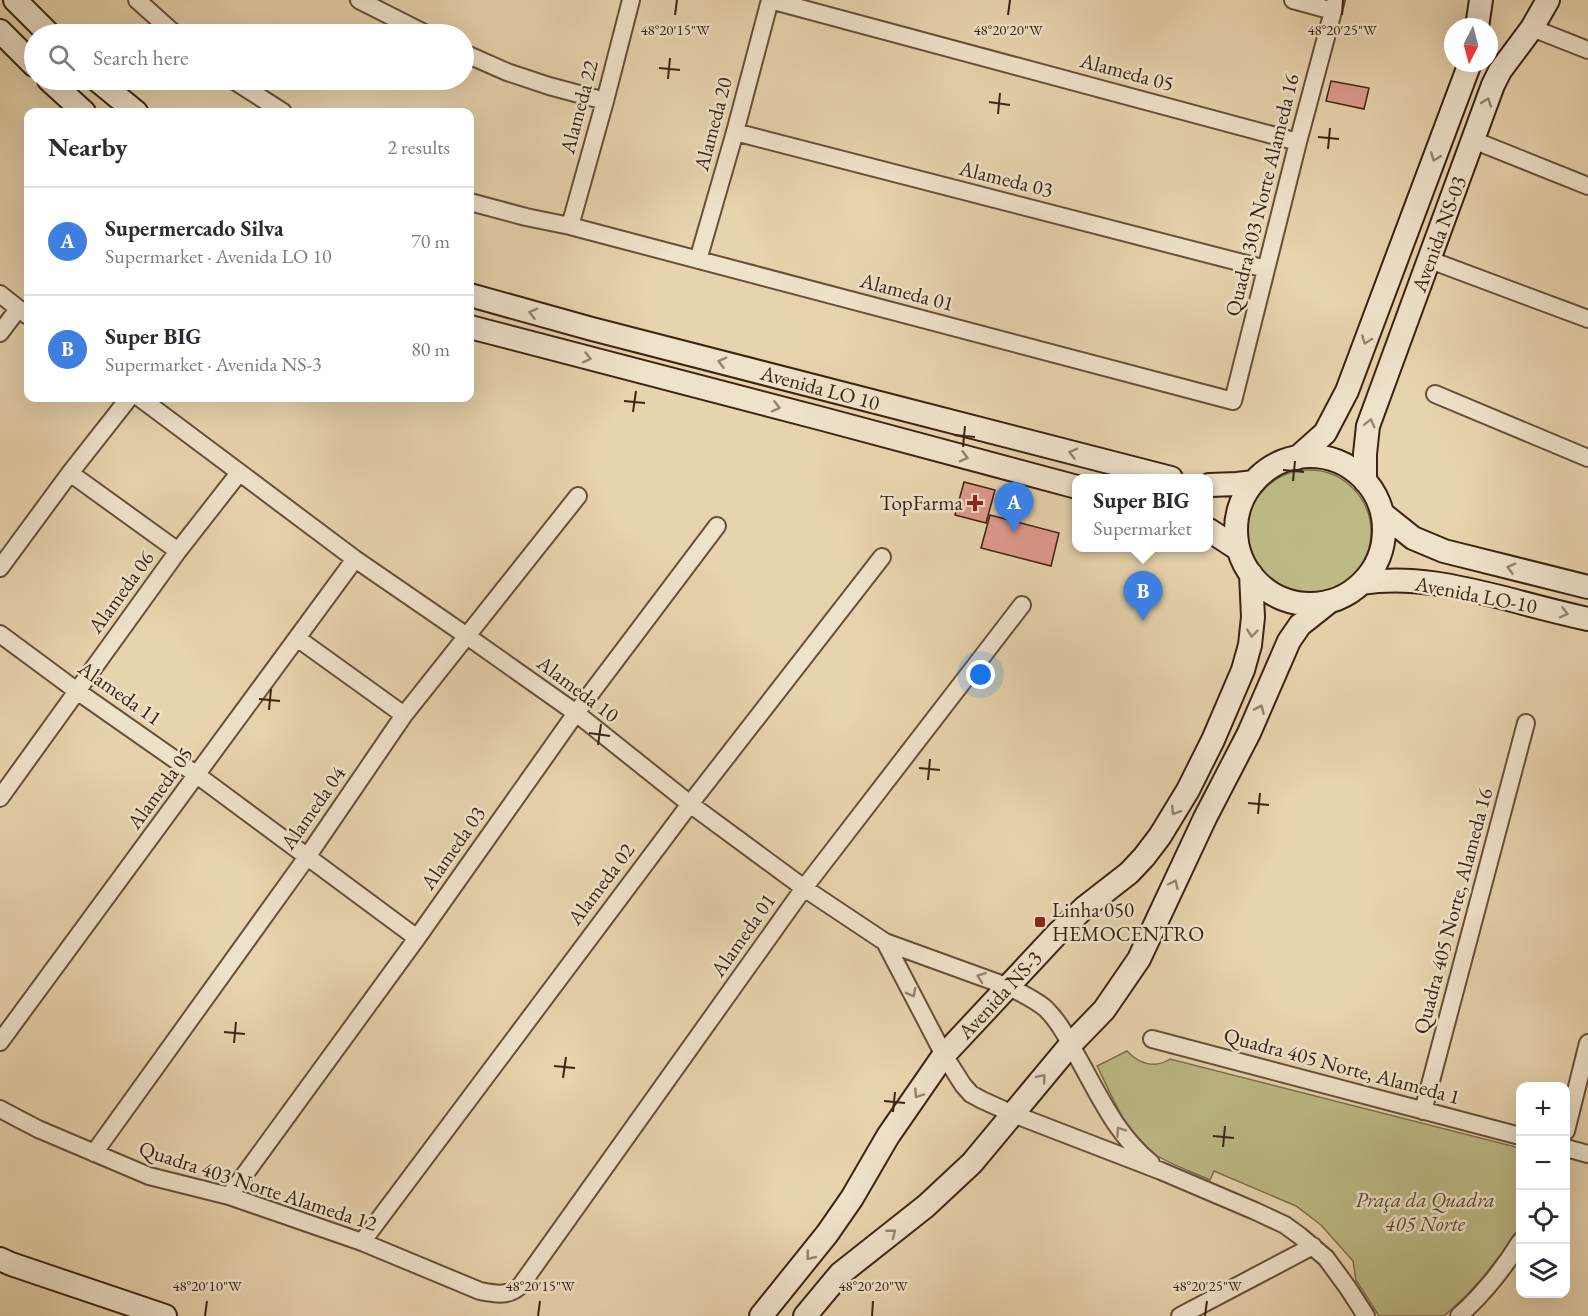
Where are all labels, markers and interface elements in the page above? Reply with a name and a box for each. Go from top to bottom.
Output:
north arrow [1444,18,1498,72]
text: 48°20'15"W [640,20,710,39]
text: 48°20'20"W [973,20,1043,39]
text: 48°20'25"W [1307,20,1377,39]
search box [24,24,474,90]
icon: search [45,41,78,74]
text: Search here [93,43,188,72]
street label: Alameda 05 [1076,46,1177,97]
street label: Alameda 22 [553,57,604,158]
street label: Quadra 303 Norte Alameda 16 [1218,71,1306,319]
street label: Alameda 20 [687,74,738,175]
one-way arrow [1479,97,1492,108]
text: Nearby [48,130,128,164]
text: 2 results [387,134,450,160]
one-way arrow [1430,151,1442,162]
street label: Alameda 03 [955,154,1056,203]
street label: Avenida NS-03 [1405,172,1472,297]
text: Supermercado Silva [105,214,284,243]
text: A [60,228,75,254]
text: 70 m [411,228,450,254]
text: Supermarket · Avenida LO 10 [105,243,332,269]
street label: Alameda 01 [856,266,957,317]
one-way arrow [528,308,539,320]
text: Super BIG [105,322,201,351]
one-way arrow [1361,334,1374,344]
text: B [61,336,74,362]
text: 80 m [411,336,450,362]
text: Supermarket · Avenida NS-3 [105,351,322,377]
one-way arrow [582,351,592,364]
one-way arrow [717,357,727,370]
street label: Avenida LO 10 [757,358,883,416]
one-way arrow [771,399,781,412]
one-way arrow [1362,418,1375,428]
one-way arrow [1068,448,1078,461]
one-way arrow [959,449,969,462]
popup [1072,474,1213,552]
pin: A [994,482,1034,532]
text: Super BIG [1093,486,1190,515]
place label: TopFarma [880,489,964,516]
marker: TopFarma [968,496,982,510]
text: Supermarket [1093,515,1192,541]
street label: Alameda 06 [81,545,160,639]
one-way arrow [1506,562,1516,575]
street label: Avenida LO-10 [1412,569,1539,620]
pin: B [1124,572,1162,621]
one-way arrow [1559,606,1569,619]
one-way arrow [1246,628,1258,637]
street label: Alameda 10 [531,648,625,728]
street label: Alameda 11 [73,654,167,731]
your location [966,660,995,689]
one-way arrow [1253,704,1265,715]
street label: Alameda 05 [120,741,199,835]
street label: Alameda 04 [274,760,352,855]
street label: Quadra 405 Norte, Alameda 16 [1407,785,1499,1037]
street label: Alameda 03 [414,801,491,895]
one-way arrow [1171,805,1183,815]
street label: Alameda 02 [560,837,640,931]
one-way arrow [1167,879,1179,890]
street label: Alameda 01 [704,888,781,982]
place label: Linha 050 HEMOCENTRO [1052,896,1204,947]
marker: Linha 050 HEMOCENTRO [1033,915,1047,929]
street label: Avenida NS-3 [951,945,1048,1045]
one-way arrow [976,971,986,984]
one-way arrow [905,987,916,998]
street label: Quadra 405 Norte, Alameda 1 [1221,1021,1463,1111]
one-way arrow [1035,1074,1046,1085]
map controls [1516,1082,1570,1298]
button: + [1516,1082,1570,1136]
one-way arrow [914,1087,925,1098]
one-way arrow [1116,1126,1127,1137]
street label: Quadra 403 Norte Alameda 12 [135,1134,381,1238]
button: − [1516,1136,1570,1190]
park label: Praça da Quadra 405 Norte [1355,1186,1495,1237]
button: locate [1516,1190,1570,1244]
one-way arrow [886,1229,897,1240]
button: layers [1516,1244,1570,1298]
one-way arrow [807,1249,818,1260]
text: 48°20'10"W [172,1276,242,1295]
text: 48°20'15"W [505,1276,575,1295]
text: 48°20'20"W [838,1276,908,1295]
text: 48°20'25"W [1172,1276,1242,1295]

